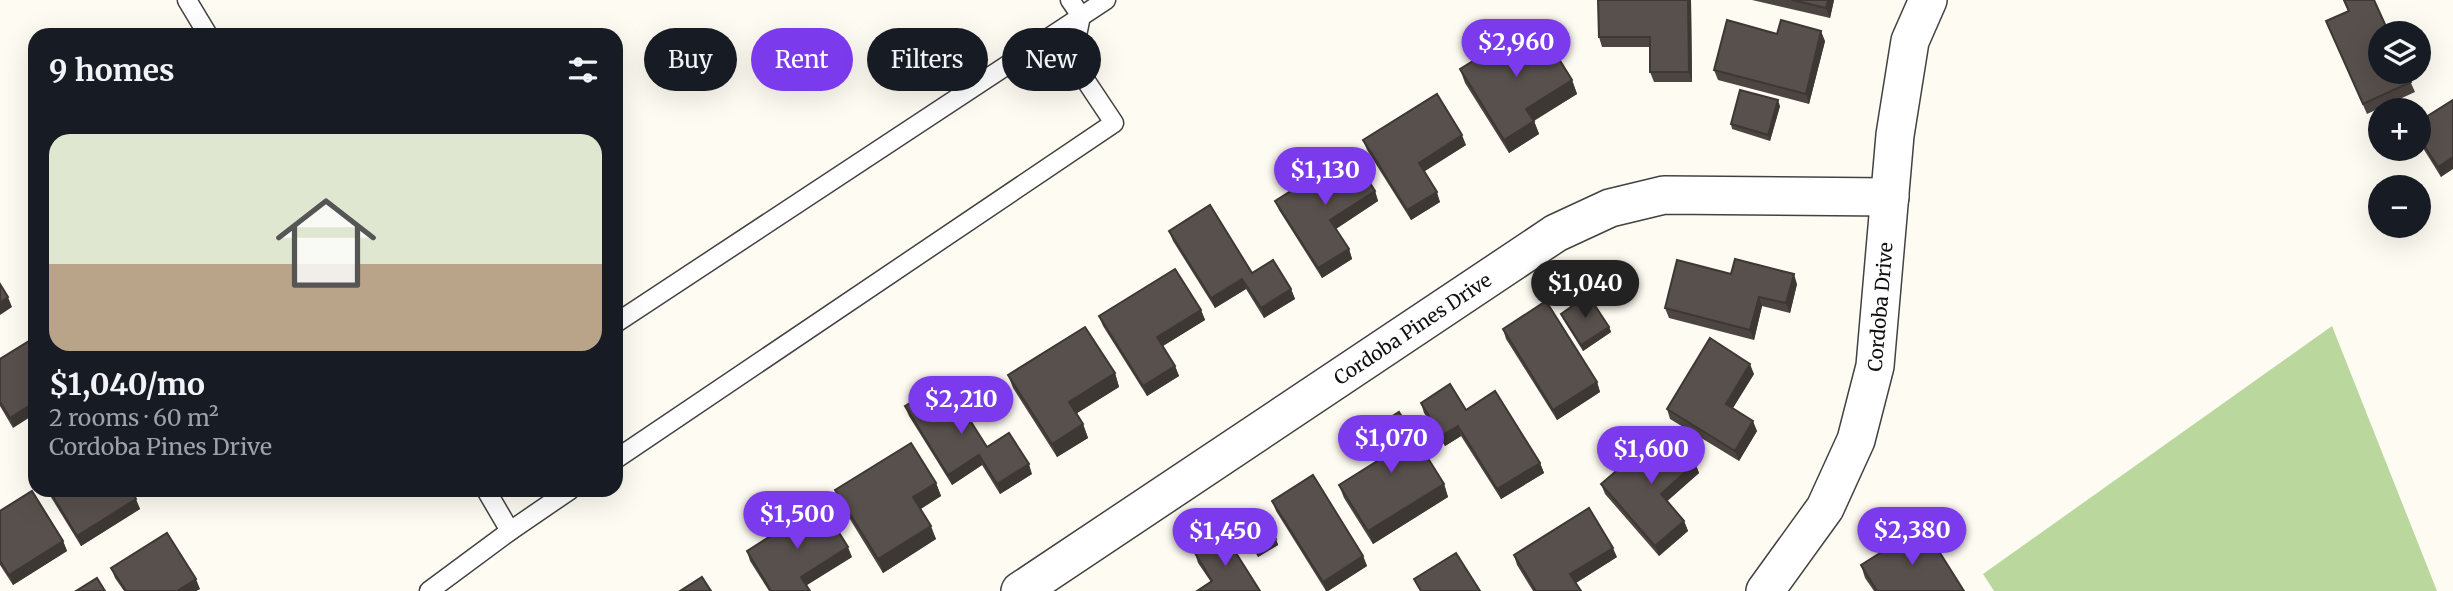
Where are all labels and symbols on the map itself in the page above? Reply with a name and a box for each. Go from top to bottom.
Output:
pin: $2,960 [1459,20,1573,79]
pin: $1,130 [1268,148,1382,207]
street label: Cordoba Drive [1863,241,1898,372]
pin: $1,040 [1528,260,1642,320]
street label: Cordoba Pines Drive [1329,268,1496,390]
pin: $2,210 [904,376,1018,436]
pin: $1,070 [1334,416,1448,475]
pin: $1,600 [1594,426,1708,486]
pin: $1,500 [740,491,854,551]
pin: $1,450 [1168,508,1282,568]
pin: $2,380 [1855,508,1969,567]

